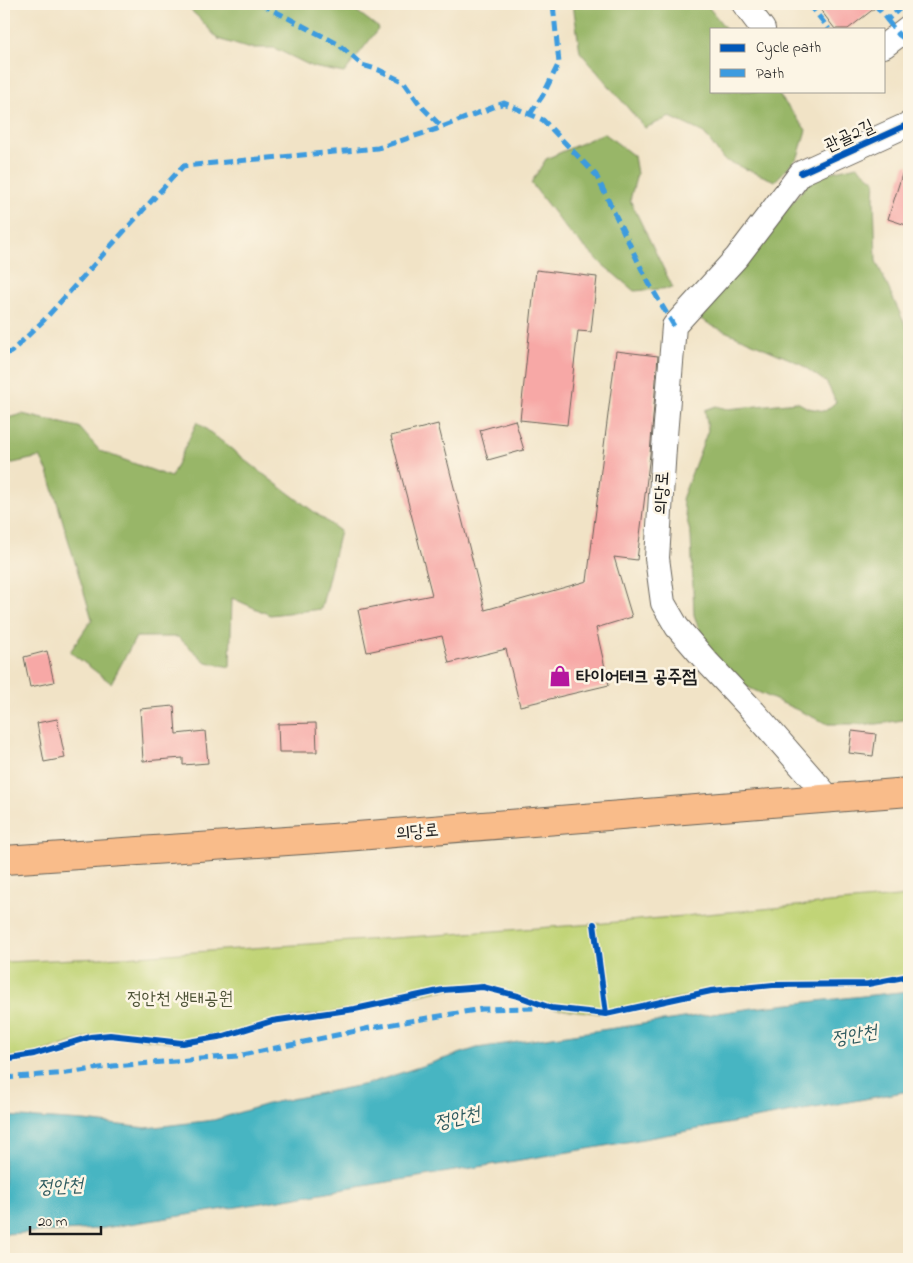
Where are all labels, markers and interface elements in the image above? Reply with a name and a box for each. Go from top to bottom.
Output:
legend [710,28,886,92]
text: Cycle path [756,37,821,60]
text: Path [756,63,784,85]
street label: 관골2길 [821,114,880,160]
street label: 의당로 [649,471,677,515]
shop icon: 타이어테크 공주점 [547,663,573,689]
place label: 타이어테크 공주점 [576,665,697,691]
street label: 의당로 [394,818,440,848]
park label: 정안천 생태공원 [127,987,233,1013]
water label: 정안천 [830,1019,881,1054]
water label: 정안천 [432,1101,485,1138]
water label: 정안천 [37,1173,85,1202]
scale bar [30,1203,101,1235]
text: 20 m [38,1211,68,1233]

